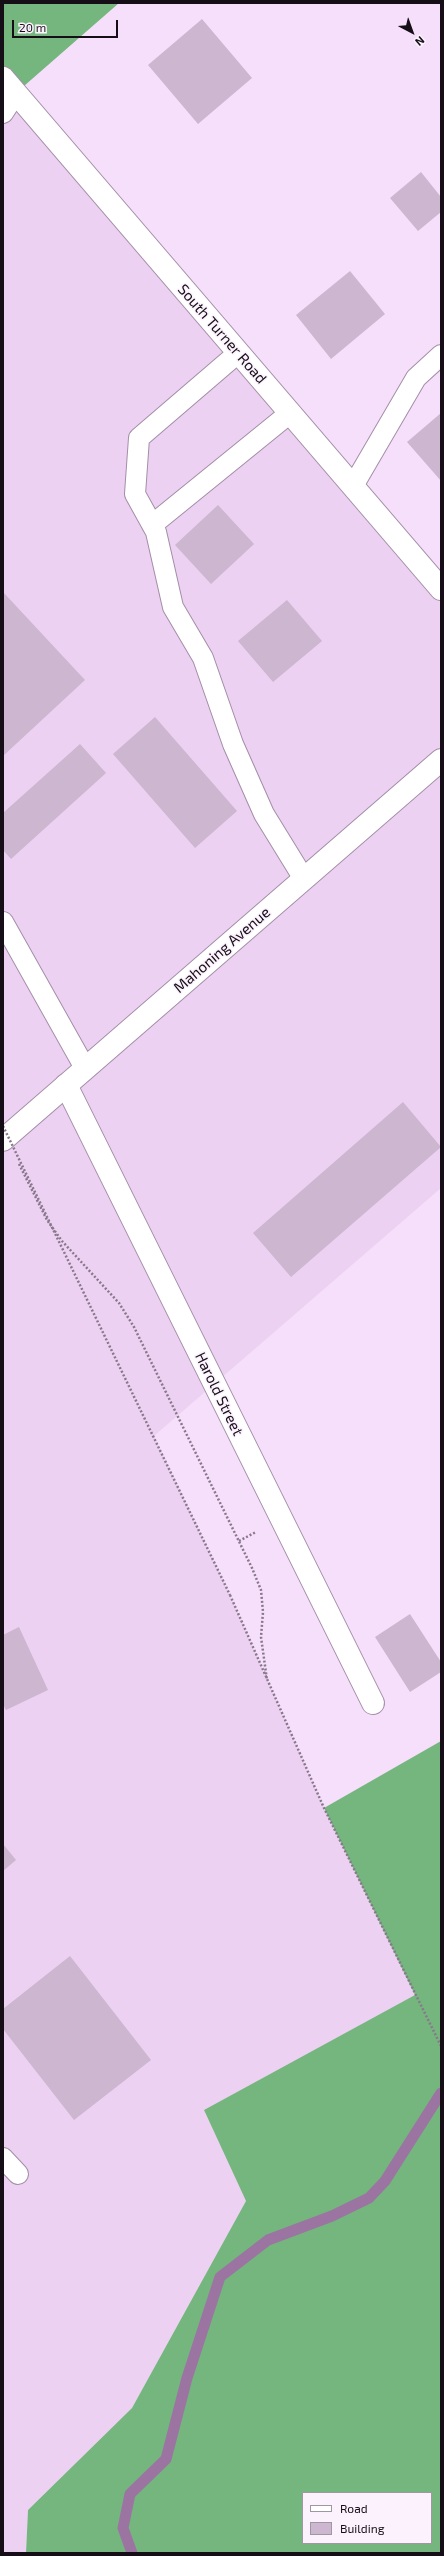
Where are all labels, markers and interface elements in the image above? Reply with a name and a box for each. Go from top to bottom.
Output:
scale bar [14,12,120,38]
north arrow [392,12,432,52]
text: 20 m [19,20,46,34]
text: N [413,34,427,49]
street label: South Turner Road [174,281,270,387]
street label: Mahoning Avenue [170,903,274,997]
street label: Harold Street [191,1349,247,1439]
legend [302,2492,432,2544]
text: Road [340,2501,368,2515]
text: Building [340,2521,384,2535]

